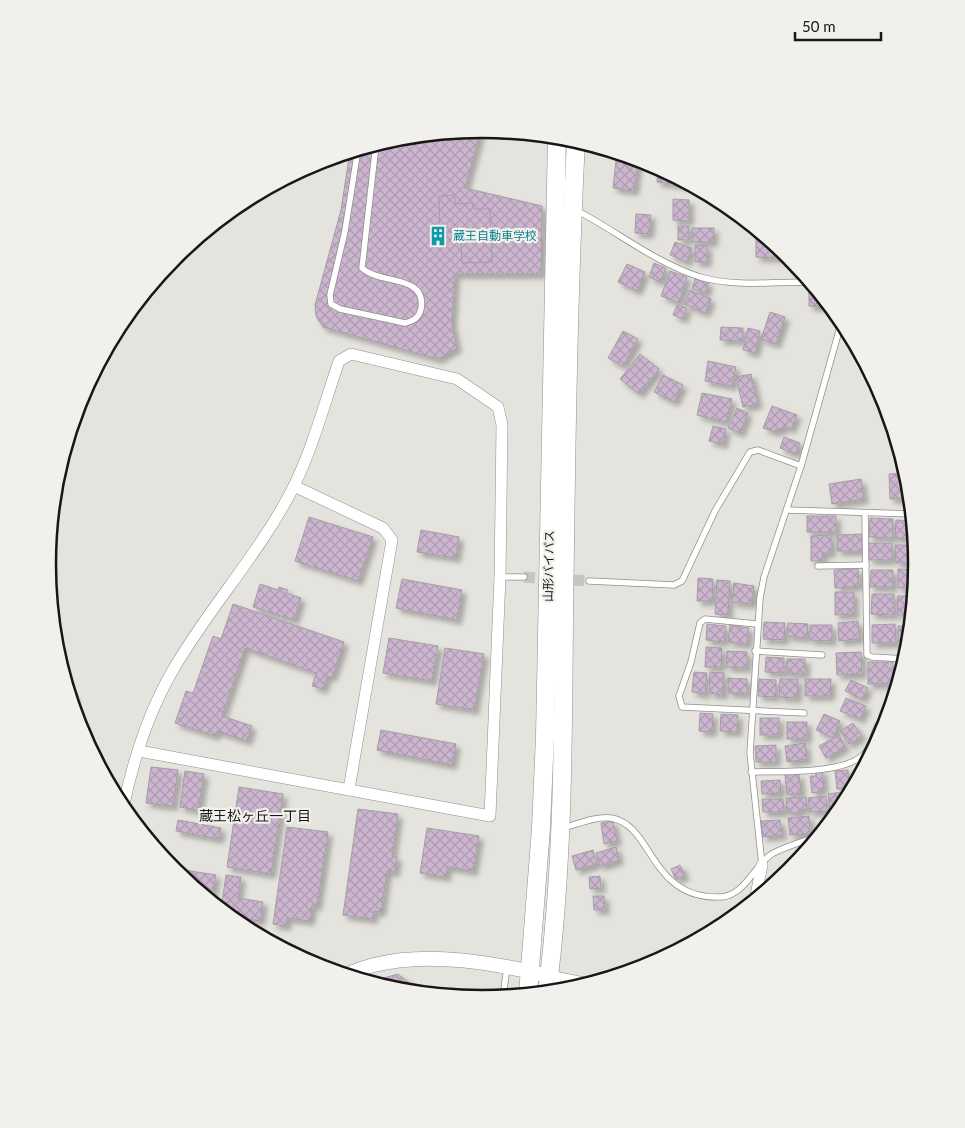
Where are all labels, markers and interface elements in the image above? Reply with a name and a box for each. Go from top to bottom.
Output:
scale bar [795,10,881,42]
text: 50 m [802,17,836,35]
building icon: 蔵王自動車学校 [427,225,449,247]
place label: 蔵王自動車学校 [453,228,537,243]
street label: 山形バイパス [540,530,557,602]
district label: 蔵王松ヶ丘一丁目 [199,807,311,824]

